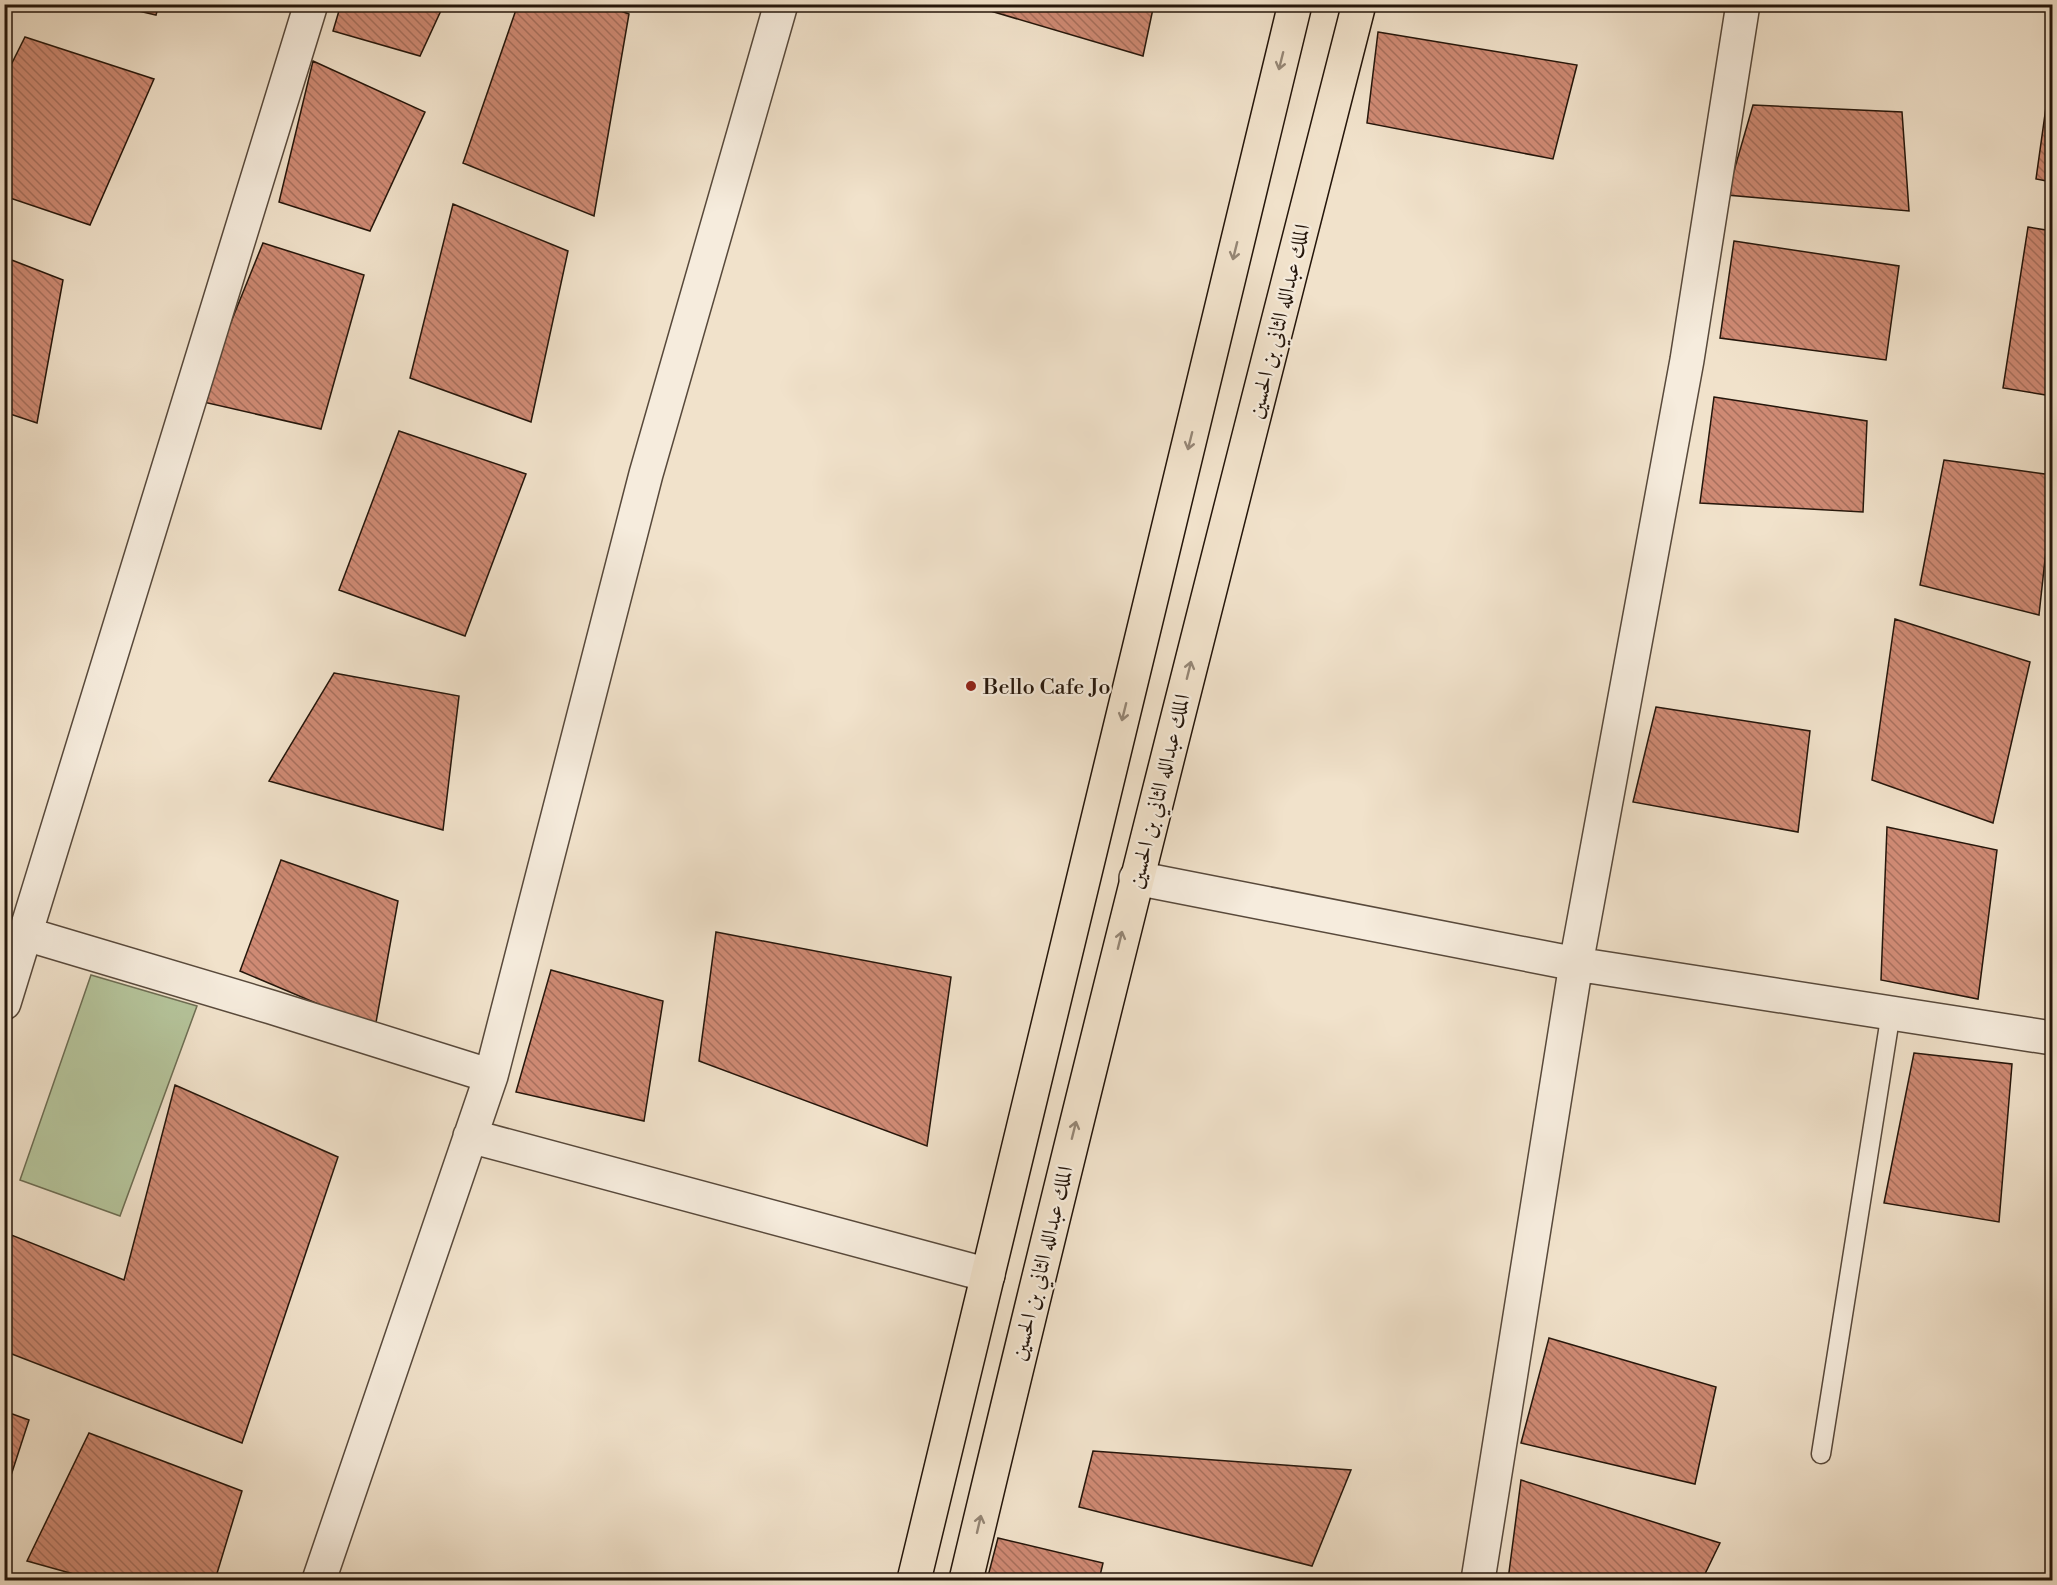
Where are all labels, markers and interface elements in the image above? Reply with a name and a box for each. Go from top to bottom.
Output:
one-way arrow [1274,52,1286,71]
street label: الملك عبدالله الثاني بن الحسين [1242,221,1321,422]
one-way arrow [1229,241,1241,260]
one-way arrow [1183,431,1195,450]
one-way arrow [1183,661,1195,680]
place label: Bello Cafe Jo [982,674,1111,701]
marker: Bello Cafe Jo [964,679,978,693]
street label: الملك عبدالله الثاني بن الحسين [1122,691,1201,892]
one-way arrow [1118,702,1130,721]
one-way arrow [1115,931,1127,950]
one-way arrow [1068,1121,1080,1140]
street label: الملك عبدالله الثاني بن الحسين [1005,1163,1084,1364]
one-way arrow [974,1514,986,1533]

